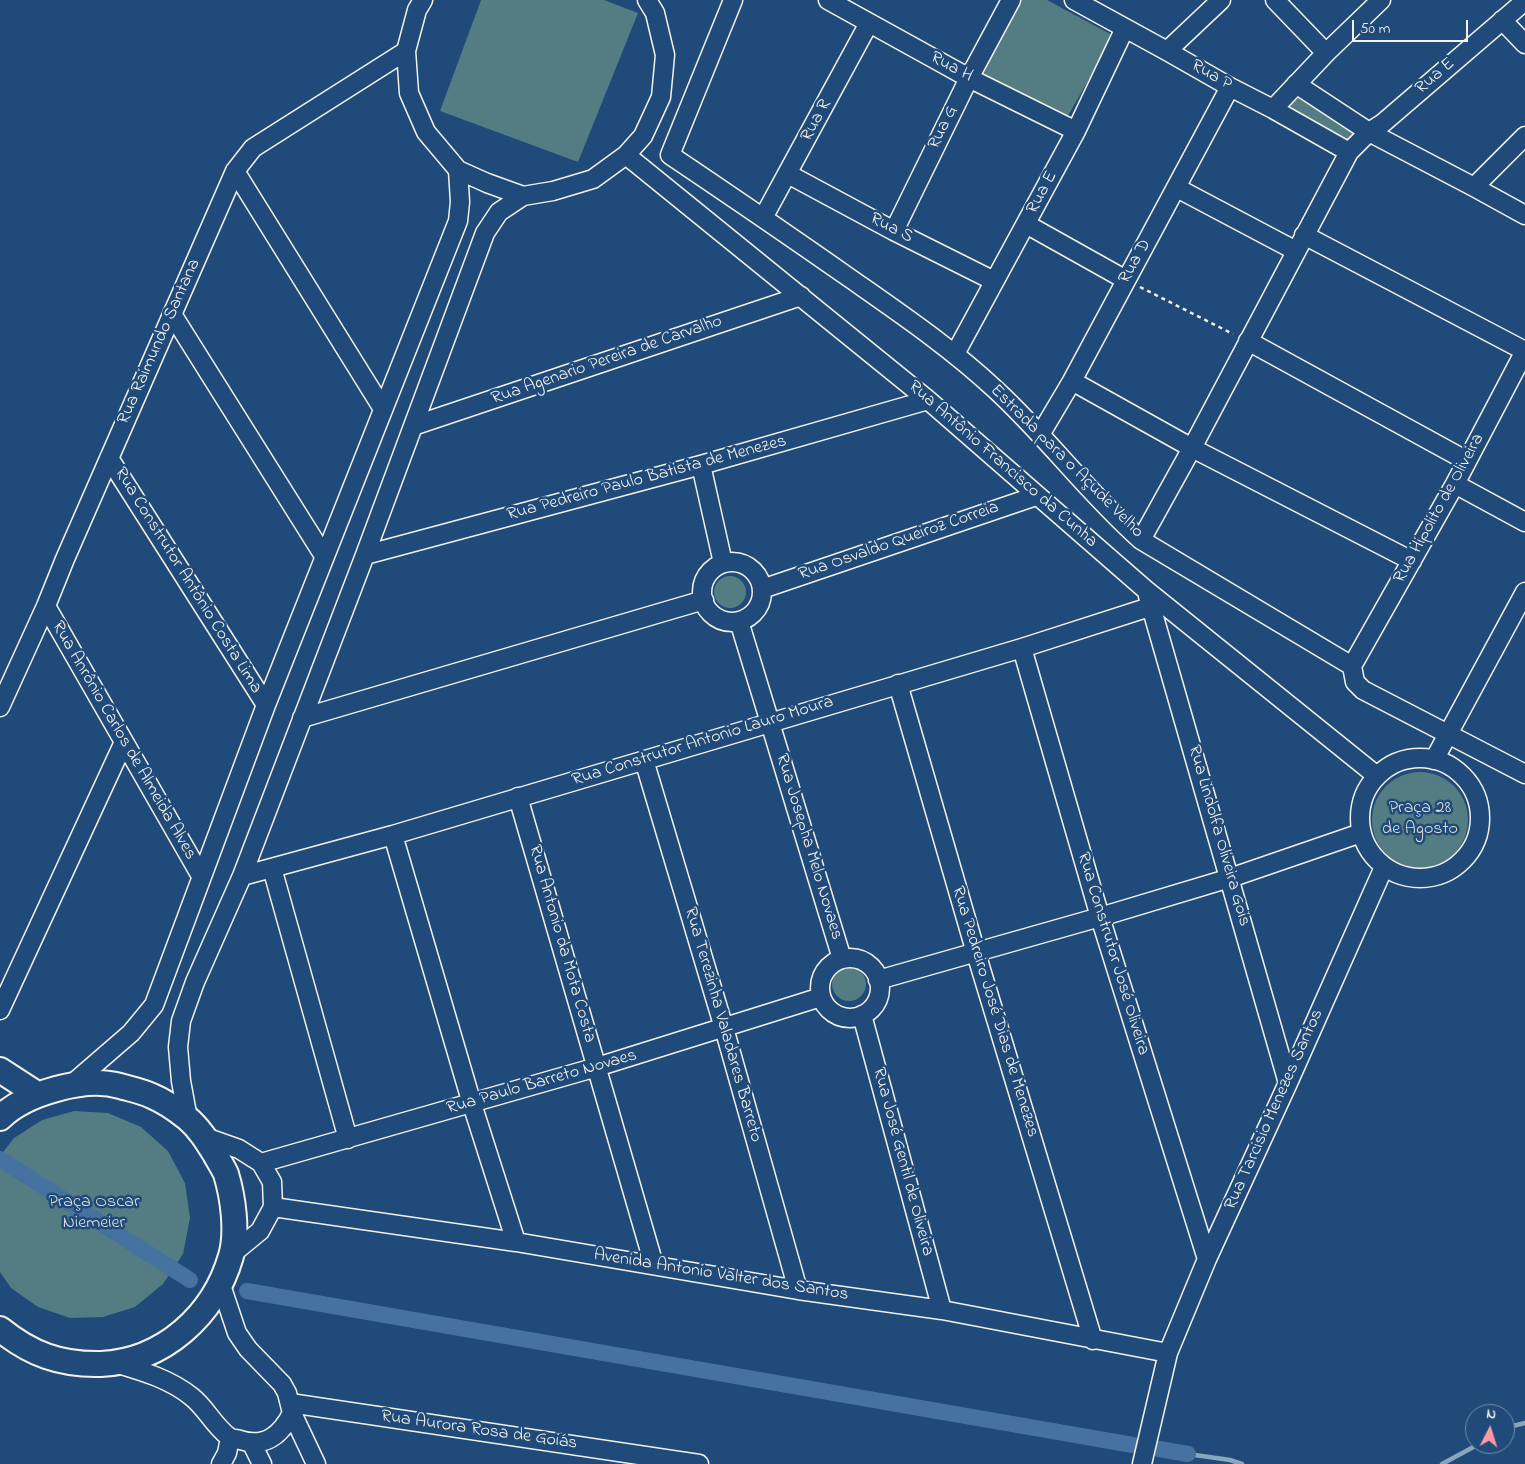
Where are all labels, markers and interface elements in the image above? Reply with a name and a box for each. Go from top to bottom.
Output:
scale bar [1355,10,1471,42]
text: 50 m [1360,18,1390,40]
street label: Rua H [926,48,976,88]
street label: Rua E [1412,54,1460,100]
street label: Rua P [1187,56,1235,96]
street label: Rua R [797,96,837,146]
street label: Rua G [924,103,964,153]
street label: Rua E [1023,168,1063,218]
street label: Rua S [866,209,916,249]
street label: Rua D [1115,236,1157,288]
street label: Rua Raimundo Santana [114,256,206,428]
street label: Rua Agenario Pereira de Carvalho [489,311,725,411]
street label: Rua Antônio Francisco da Cunha [903,377,1101,553]
street label: Estrada para o Açude Velho [985,381,1147,543]
street label: Rua Hipolito de Oliveira [1390,430,1490,588]
street label: Rua Pedreiro Paulo Batista de Menezes [505,431,789,527]
street label: Rua Construtor Antônio Costa Lima [108,464,266,698]
street label: Rua Osvaldo Queiroz Correia [796,498,1002,586]
street label: Rua Anrônio Carlos de Almeida Alves [46,618,200,864]
street label: Rua Construtor Antonio Lauro Moura [570,692,836,792]
street label: Rua Lindolfa Oliveira Gois [1182,743,1254,929]
street label: Rua Josepha Melo Novaes [769,752,847,942]
park label: Praça 28 de Agosto [1382,798,1458,841]
street label: Rua Antonio da Mota Costa [522,843,600,1045]
street label: Rua Construtor José Oliveira [1071,850,1153,1058]
street label: Rua Pedreiro José Dias de Menezes [945,884,1043,1140]
street label: Rua Terezinha Valadares Barreto [678,905,766,1145]
street label: Rua Tarcisio Menezes Santos [1221,1006,1329,1214]
street label: Rua Paulo Barreto Novaes [444,1045,640,1121]
street label: Rua José Gentil de Oliveira [866,1065,938,1259]
park label: Praça Oscar Niemeier [48,1192,140,1234]
street label: Avenida Antonio Valter dos Santos [592,1245,850,1307]
north arrow [1465,1404,1515,1454]
text: N [1486,1404,1497,1425]
street label: Rua Aurora Rosa de Goiás [379,1407,579,1455]

